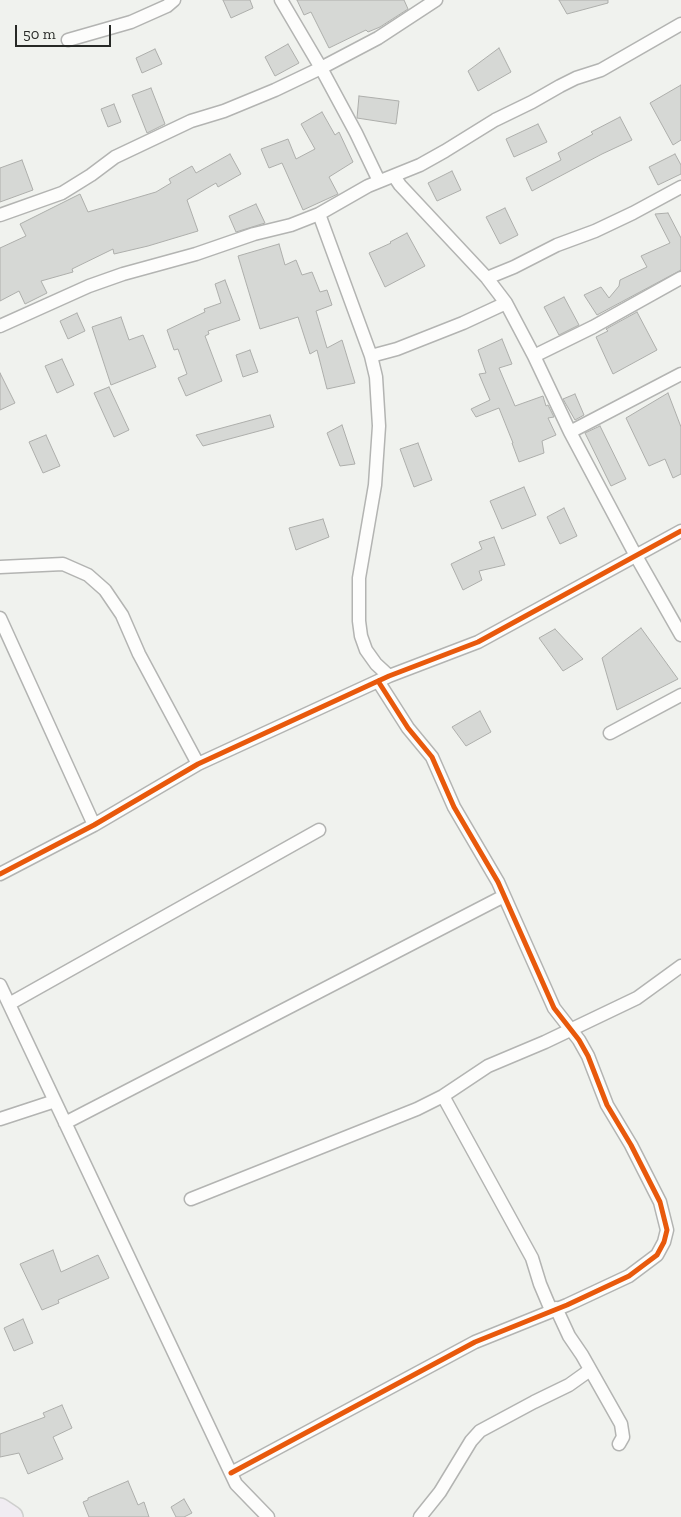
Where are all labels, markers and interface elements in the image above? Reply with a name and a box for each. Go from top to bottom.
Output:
scale bar [18,15,114,47]
text: 50 m [23,25,56,43]

